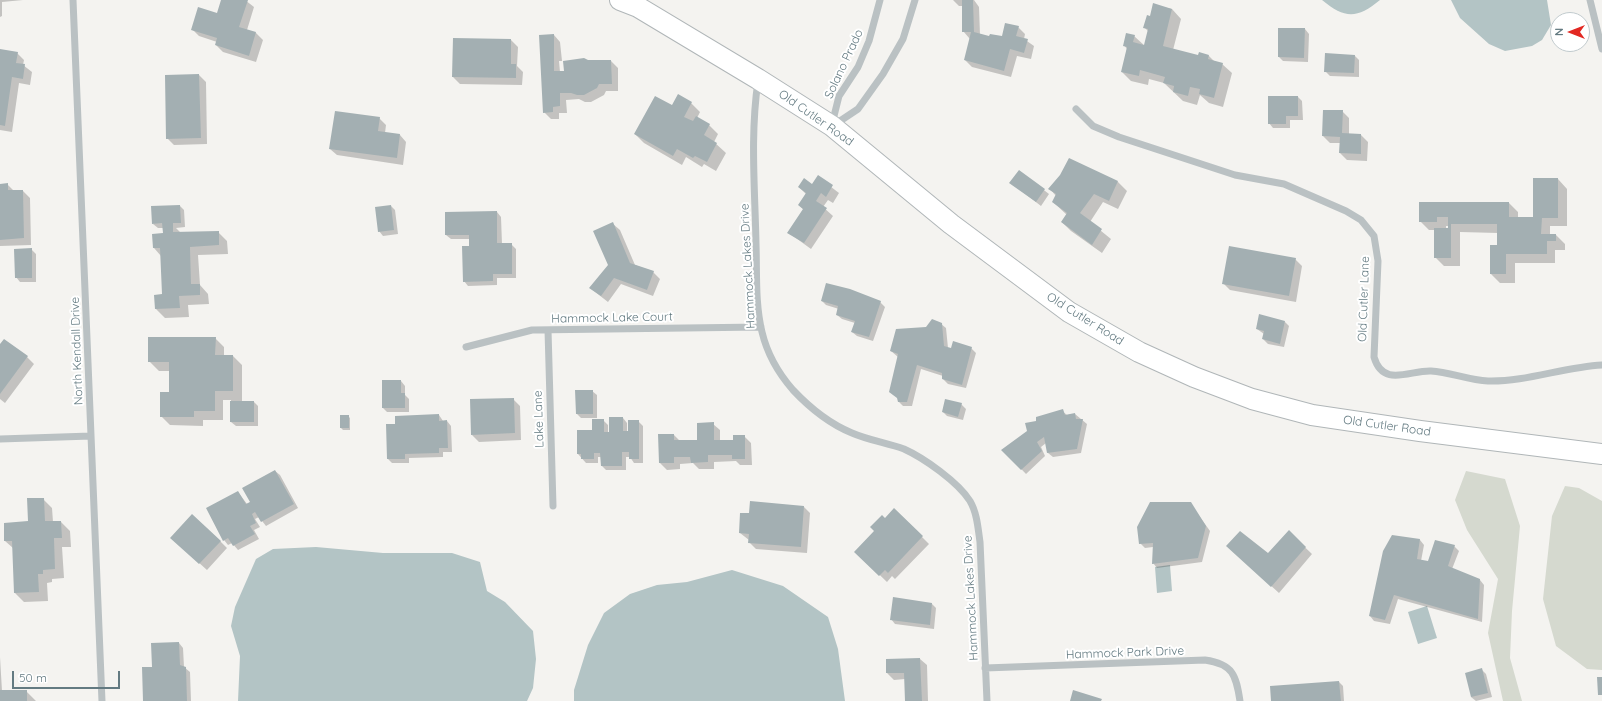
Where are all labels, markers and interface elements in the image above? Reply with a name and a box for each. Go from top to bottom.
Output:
north arrow [1550,12,1590,52]
street label: Solano Prado [822,27,866,101]
text: N [1552,28,1566,36]
street label: Old Cutler Road [776,87,856,149]
street label: Hammock Lakes Drive [738,203,758,329]
street label: Old Cutler Lane [1355,256,1373,342]
street label: Old Cutler Road [1044,290,1126,348]
street label: North Kendall Drive [68,297,86,405]
street label: Hammock Lake Court [551,310,673,326]
street label: Lake Lane [531,390,547,448]
street label: Old Cutler Road [1342,413,1432,439]
street label: Hammock Lakes Drive [961,535,981,661]
street label: Hammock Park Drive [1066,644,1184,662]
scale bar [14,663,122,689]
text: 50 m [19,670,47,685]

